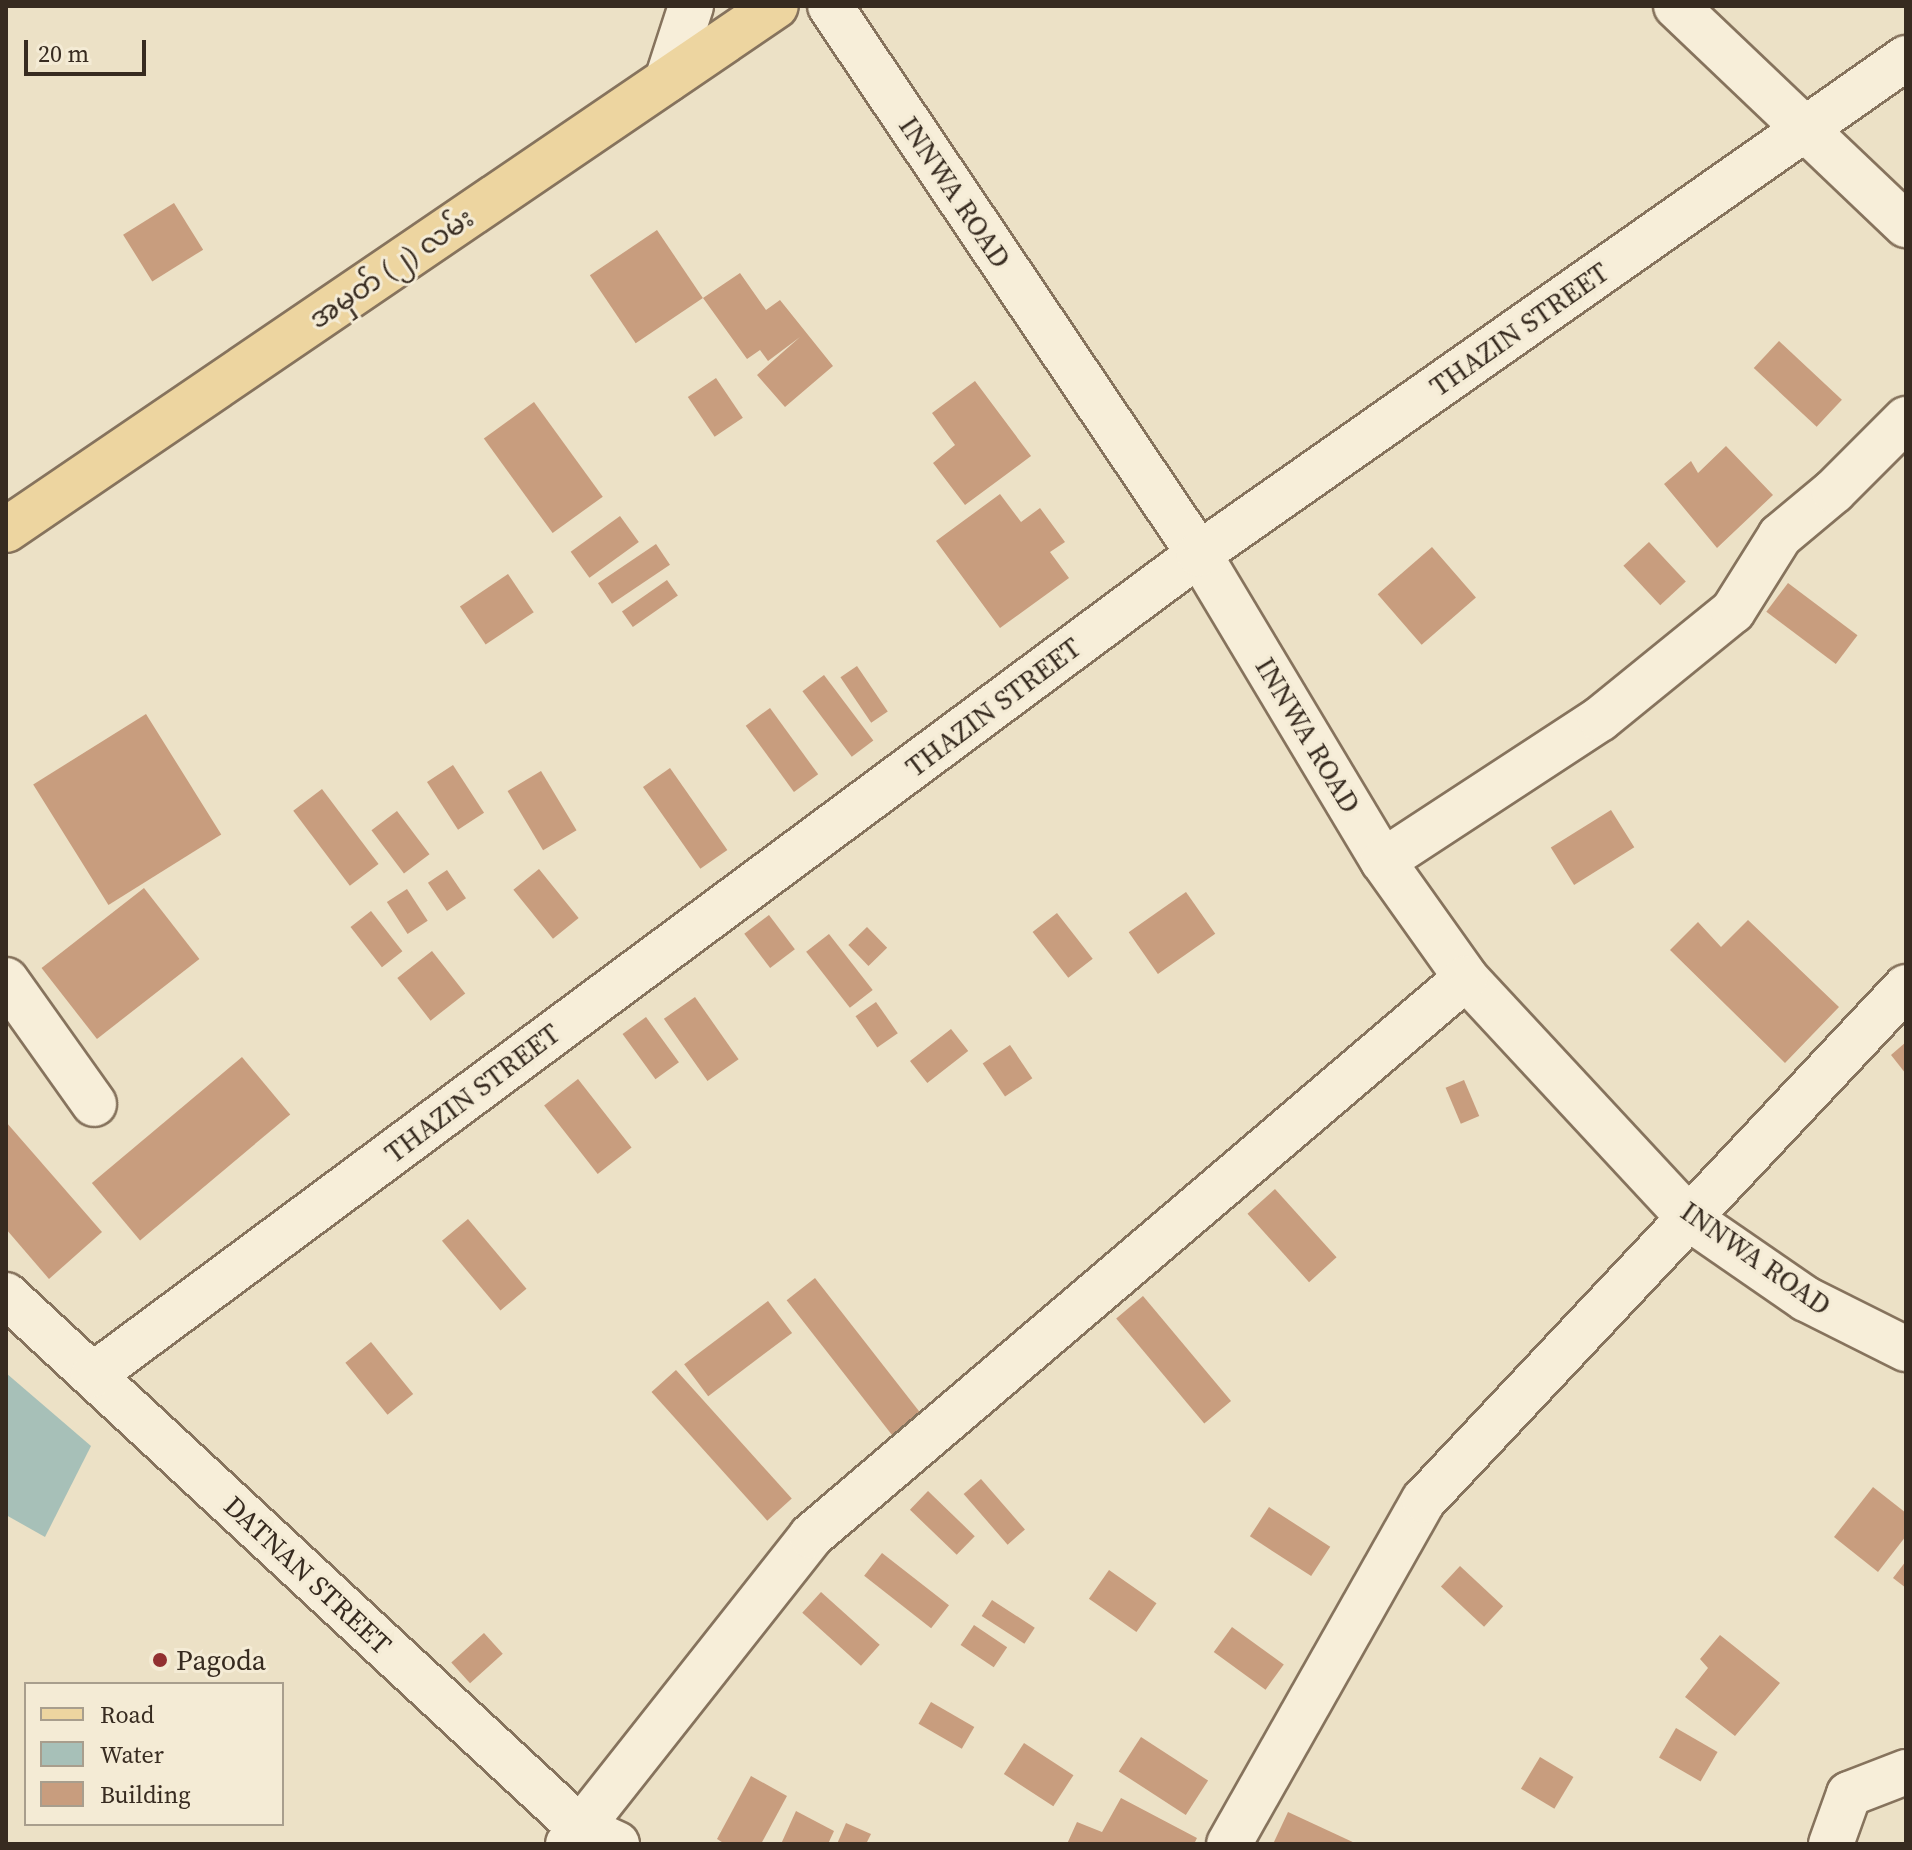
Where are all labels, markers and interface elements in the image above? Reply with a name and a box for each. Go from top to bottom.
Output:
scale bar [28,24,150,74]
text: 20 m [38,37,89,70]
street label: INNWA ROAD [892,110,1018,274]
street label: အမှတ် (၂) လမ်း [302,201,480,335]
street label: THAZIN STREET [1423,255,1615,403]
street label: THAZIN STREET [899,630,1087,784]
street label: INNWA ROAD [1249,651,1367,819]
street label: THAZIN STREET [378,1016,566,1170]
street label: INNWA ROAD [1675,1194,1837,1322]
street label: DATNAN STREET [217,1489,399,1661]
place label: Pagoda [176,1643,266,1677]
marker: Pagoda [151,1651,169,1669]
legend [24,1682,284,1826]
text: Road [100,1698,154,1731]
text: Water [100,1738,164,1771]
text: Building [100,1778,191,1811]

